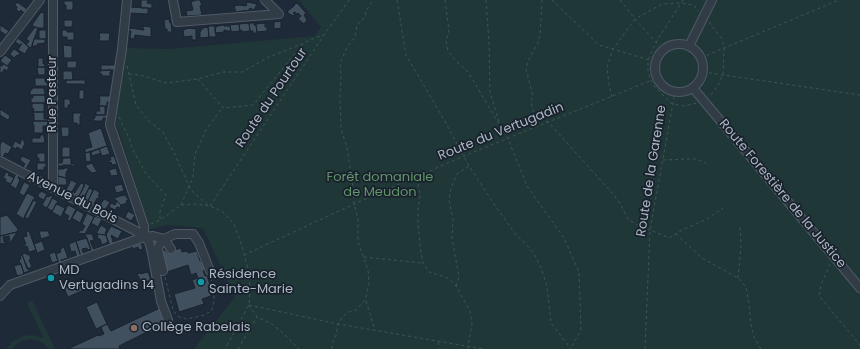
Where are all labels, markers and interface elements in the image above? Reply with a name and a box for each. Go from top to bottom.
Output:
street label: Route du Pourtour [233,45,311,151]
street label: Rue Pasteur [45,56,61,132]
street label: Route du Vertugadin [436,100,566,164]
street label: Route de la Garenne [634,104,670,238]
street label: Route Forestière de la Justice [715,116,849,272]
street label: Avenue du Bois [24,169,120,227]
park label: Forêt domaniale de Meudon [327,170,433,201]
place label: MD Vertugadins 14 [59,263,154,294]
place label: Résidence Sainte-Marie [209,267,293,298]
marker: MD Vertugadins 14 [46,273,56,283]
marker: Résidence Sainte-Marie [196,277,206,287]
place label: Collège Rabelais [142,320,251,336]
marker: Collège Rabelais [129,323,139,333]

